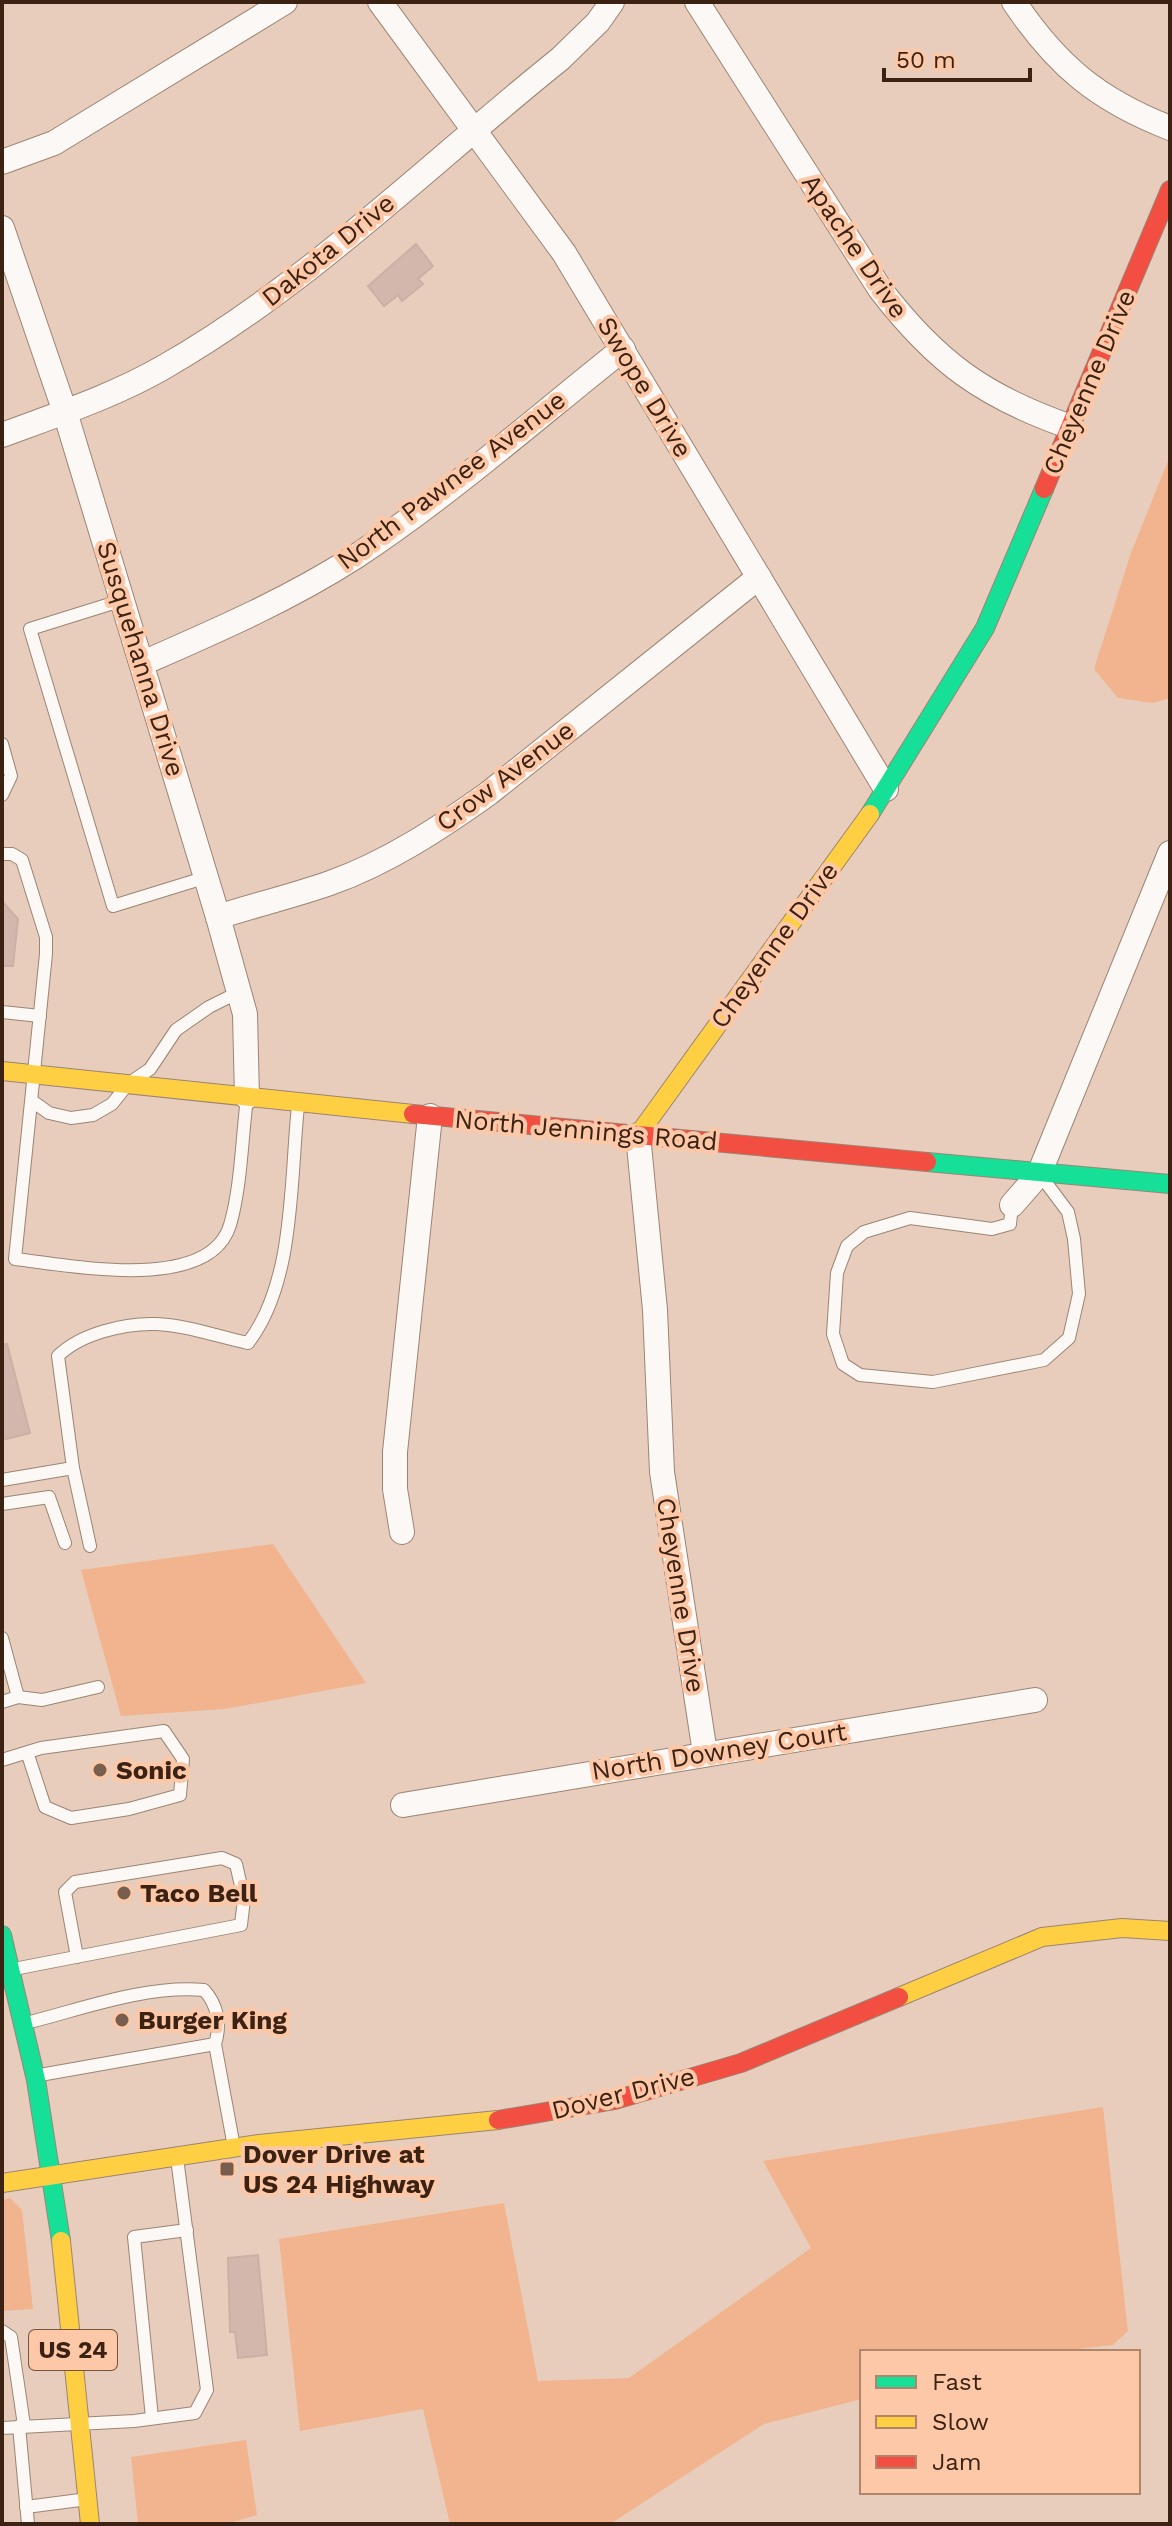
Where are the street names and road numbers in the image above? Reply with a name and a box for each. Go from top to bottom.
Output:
street label: Apache Drive [796,168,914,324]
street label: Dakota Drive [256,187,400,313]
street label: Cheyenne Drive [1037,285,1141,479]
street label: Swope Drive [591,311,699,463]
street label: North Pawnee Avenue [331,384,571,576]
street label: Susquehanna Drive [91,538,191,780]
street label: Crow Avenue [430,715,580,837]
street label: Cheyenne Drive [704,856,844,1034]
street label: North Jennings Road [453,1104,719,1156]
street label: Cheyenne Drive [651,1495,711,1695]
street label: North Downey Court [589,1716,849,1786]
street label: Dover Drive [548,2061,698,2125]
road number: US 24 [29,2330,117,2370]

